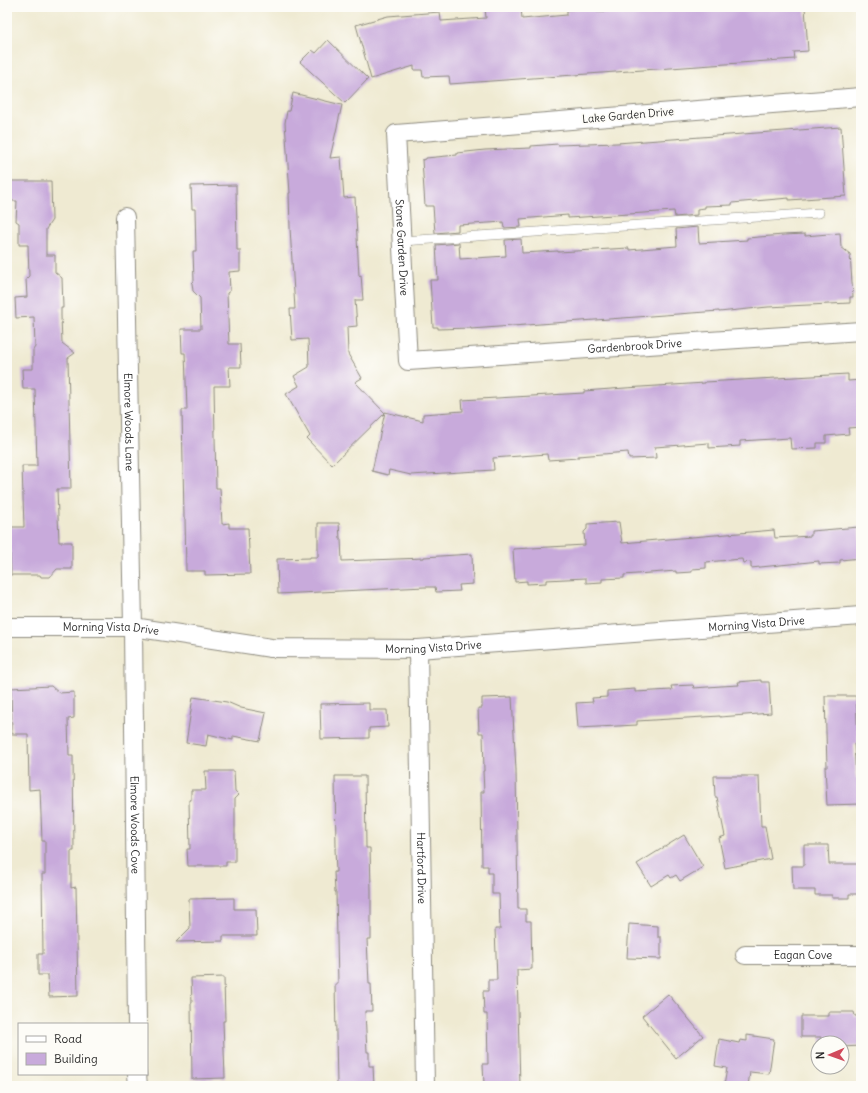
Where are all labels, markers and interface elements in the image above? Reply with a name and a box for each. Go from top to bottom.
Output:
street label: Lake Garden Drive [581,104,675,126]
street label: Stone Garden Drive [392,199,412,296]
street label: Gardenbrook Drive [587,336,682,356]
street label: Elmore Woods Lane [121,373,137,471]
street label: Morning Vista Drive [708,613,805,634]
street label: Morning Vista Drive [63,620,160,638]
street label: Morning Vista Drive [385,637,482,656]
street label: Elmore Woods Cove [127,776,142,874]
street label: Hartford Drive [414,832,429,904]
street label: Eagan Cove [774,948,832,962]
legend [18,1023,148,1075]
text: Road [54,1031,82,1046]
north arrow [810,1035,850,1075]
text: Building [54,1051,98,1066]
text: N [813,1051,827,1059]

